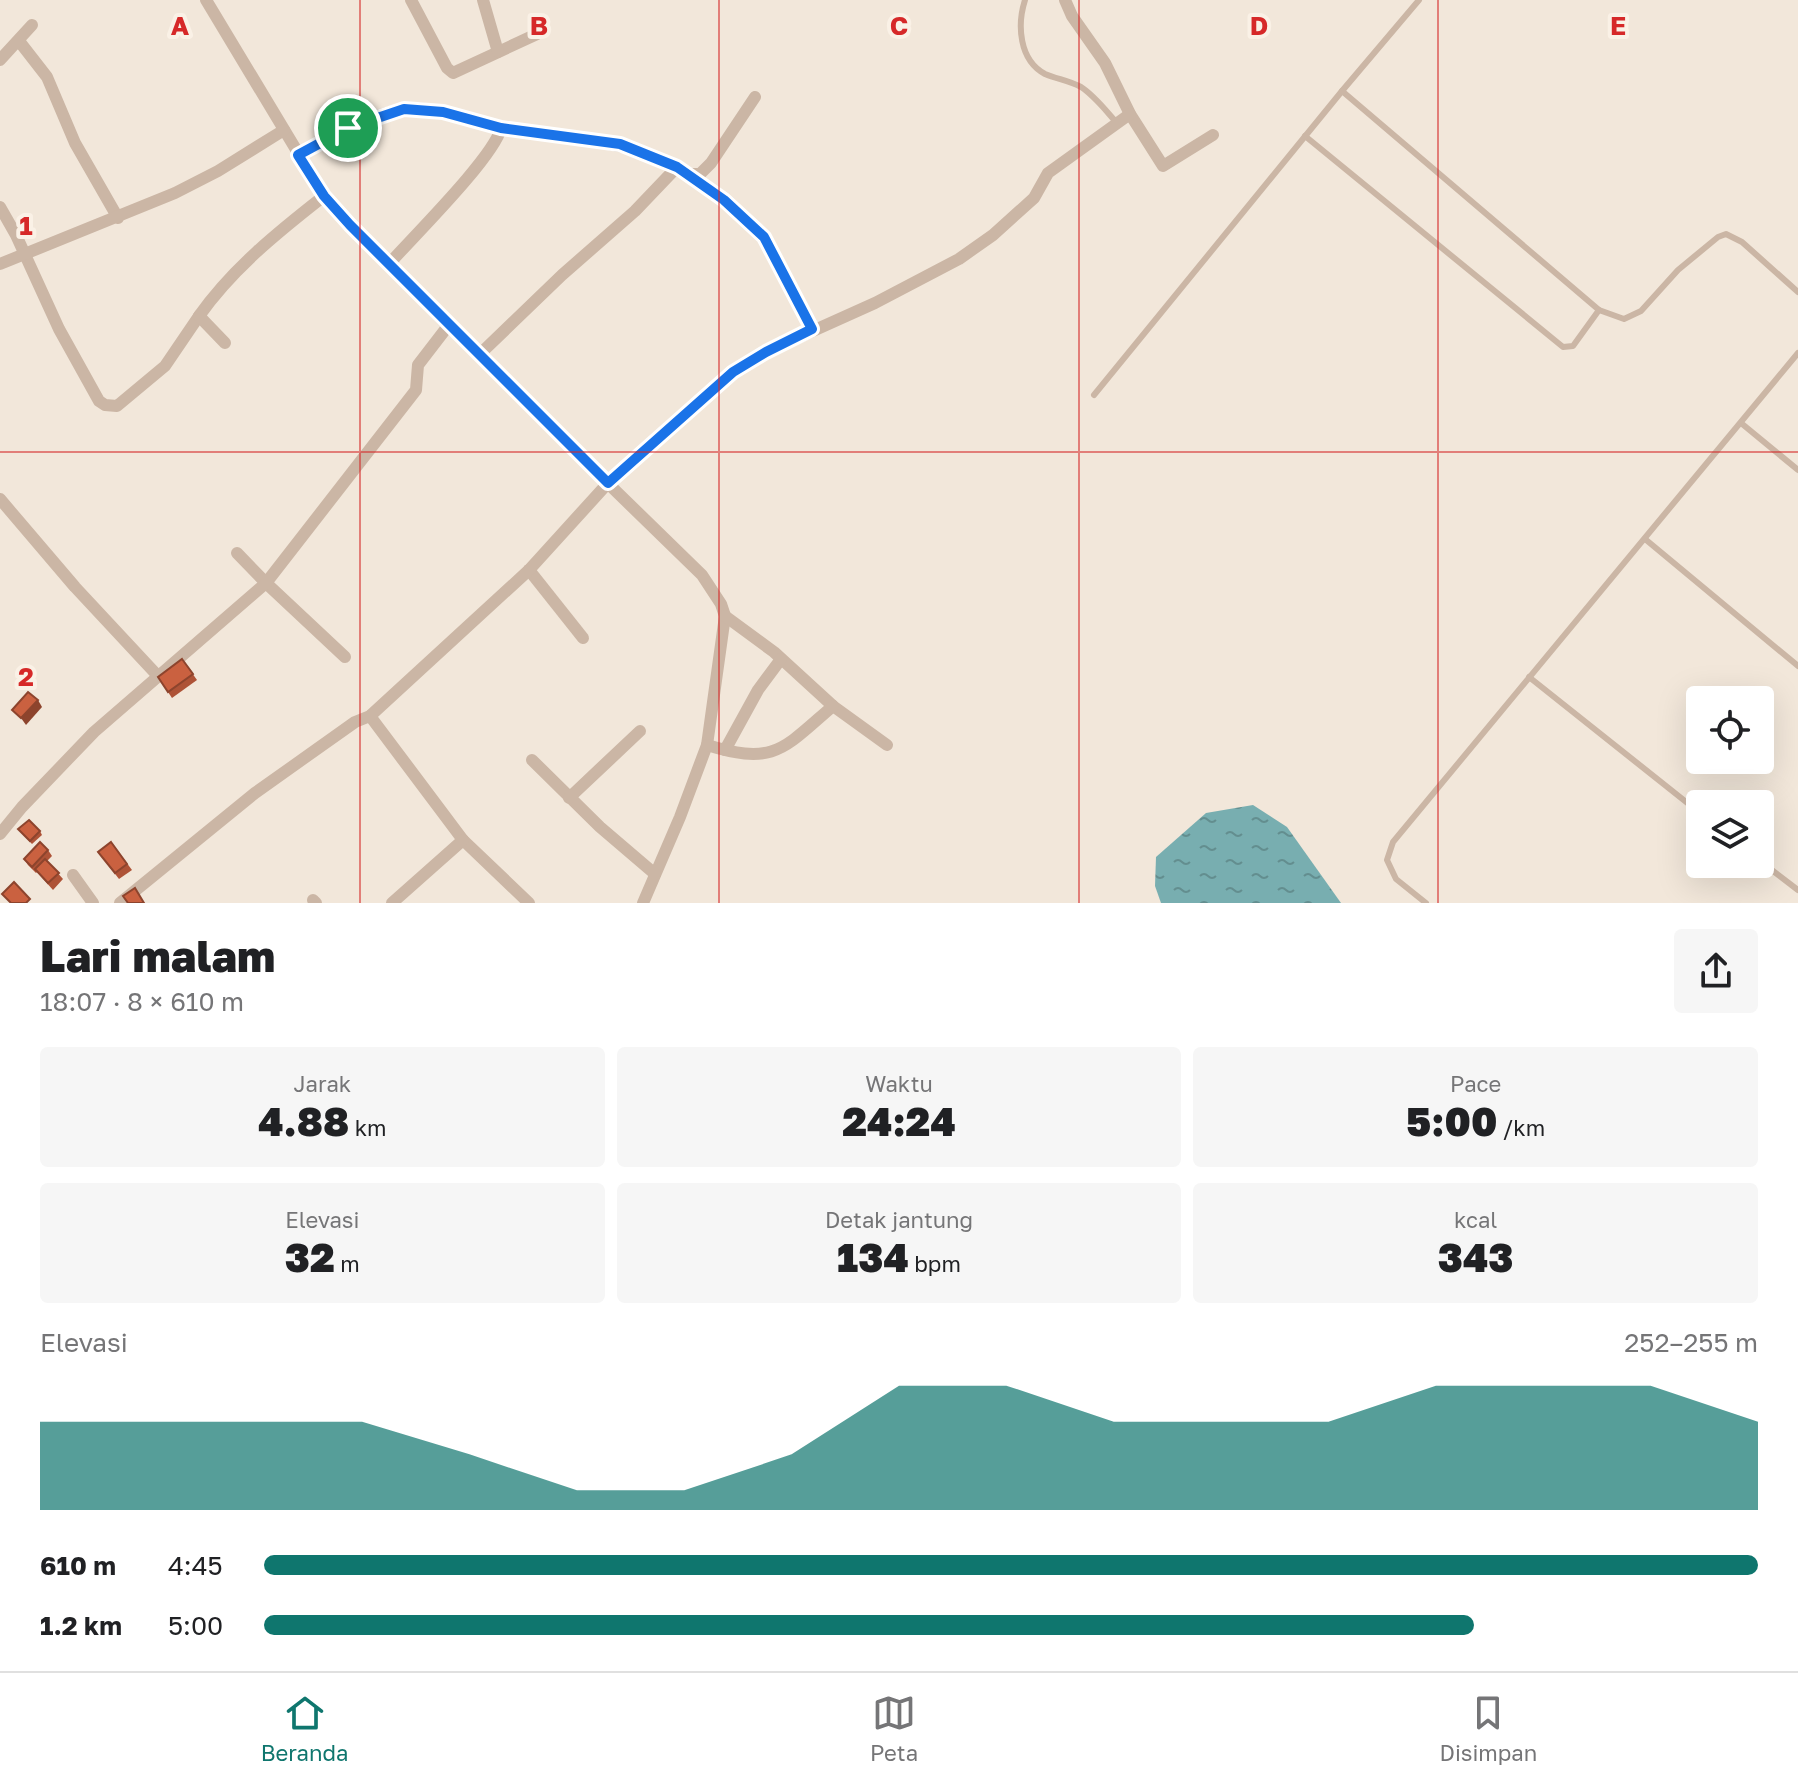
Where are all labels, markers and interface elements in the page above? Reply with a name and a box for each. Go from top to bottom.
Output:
text: A [171,10,190,41]
text: B [530,10,548,41]
text: C [890,10,908,41]
text: D [1250,10,1268,41]
text: E [1610,10,1626,41]
pin [314,94,382,162]
icon: arrive [326,106,370,150]
text: 1 [19,210,33,241]
text: 2 [18,661,34,692]
map controls [1686,686,1774,878]
button: locate [1686,686,1774,774]
button: layers [1686,790,1774,878]
text: Lari malam [40,929,275,982]
button: share [1674,929,1758,1013]
text: 18:07 · 8 × 610 m [40,986,244,1017]
text: Jarak [293,1070,351,1097]
text: Waktu [865,1070,933,1097]
text: Pace [1450,1070,1501,1097]
text: 4.88 [258,1097,349,1145]
text: 24:24 [842,1097,956,1145]
text: 5:00 [1406,1097,1497,1145]
text: km [349,1114,387,1141]
text: /km [1497,1114,1545,1141]
text: Elevasi [285,1206,359,1233]
text: Detak jantung [825,1206,973,1233]
text: kcal [1454,1206,1497,1233]
text: 32 [285,1233,335,1281]
text: 134 [837,1233,909,1281]
text: 343 [1438,1233,1514,1281]
text: m [335,1250,360,1277]
text: bpm [909,1250,961,1277]
text: Elevasi [40,1327,128,1358]
text: 252–255 m [1624,1327,1758,1358]
text: 610 m [40,1550,116,1581]
text: 4:45 [168,1550,223,1581]
text: 1.2 km [40,1610,122,1641]
text: 5:00 [168,1610,223,1641]
tab: Beranda [261,1691,348,1766]
tab: Peta [870,1691,918,1766]
tab: Disimpan [1439,1691,1537,1766]

